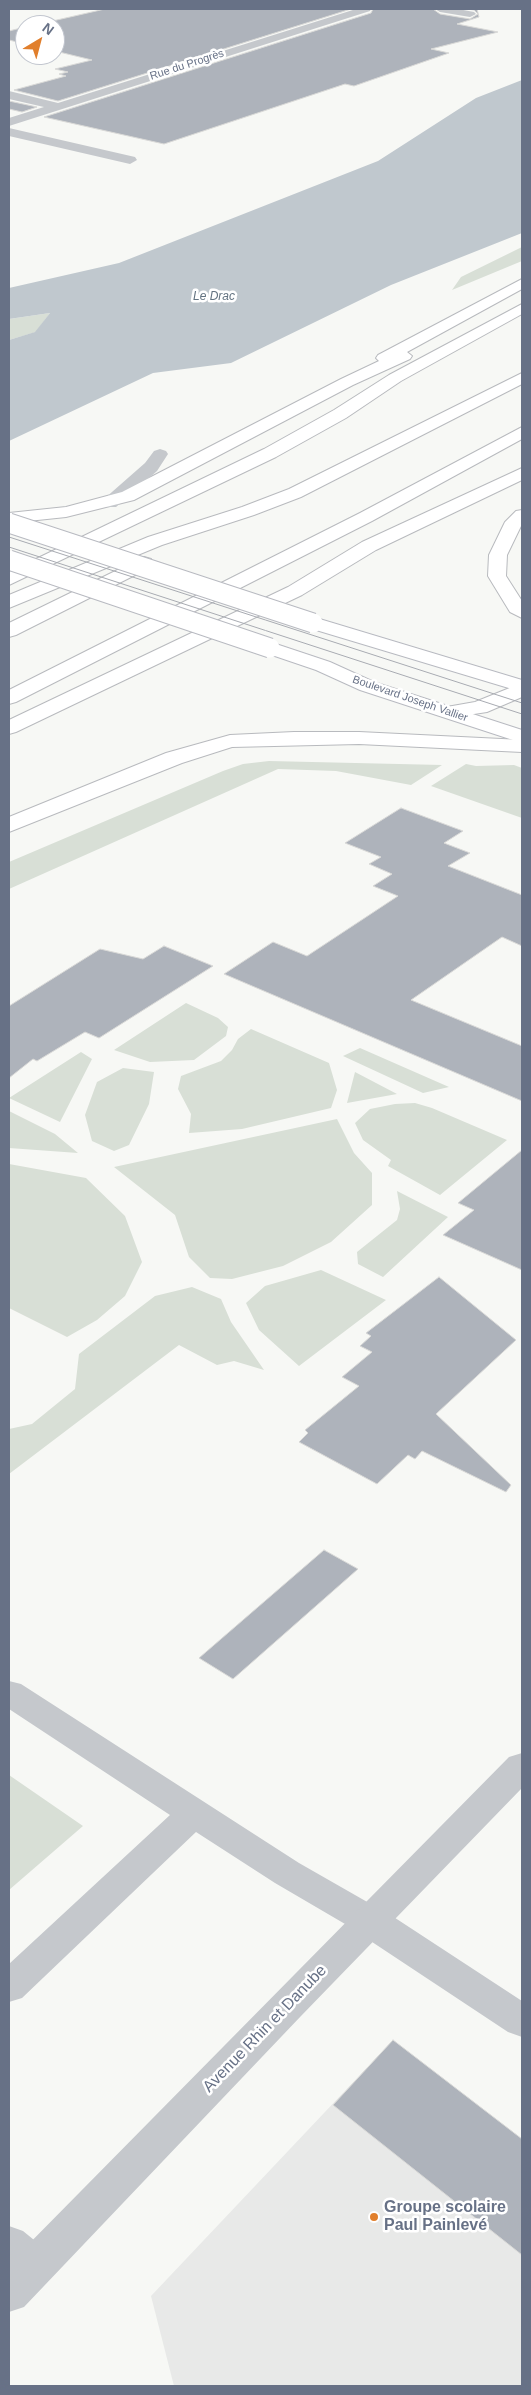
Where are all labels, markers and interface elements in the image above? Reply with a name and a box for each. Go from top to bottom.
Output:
north arrow [15,15,65,65]
text: N [40,19,57,38]
street label: Rue du Progrès [148,47,226,83]
water label: Le Drac [193,290,235,304]
street label: Boulevard Joseph Vallier [351,673,469,725]
street label: Avenue Rhin et Danube [199,1961,331,2097]
place label: Groupe scolaire Paul Painlevé [384,2198,506,2236]
marker: Groupe scolaire Paul Painlevé [368,2211,380,2223]

